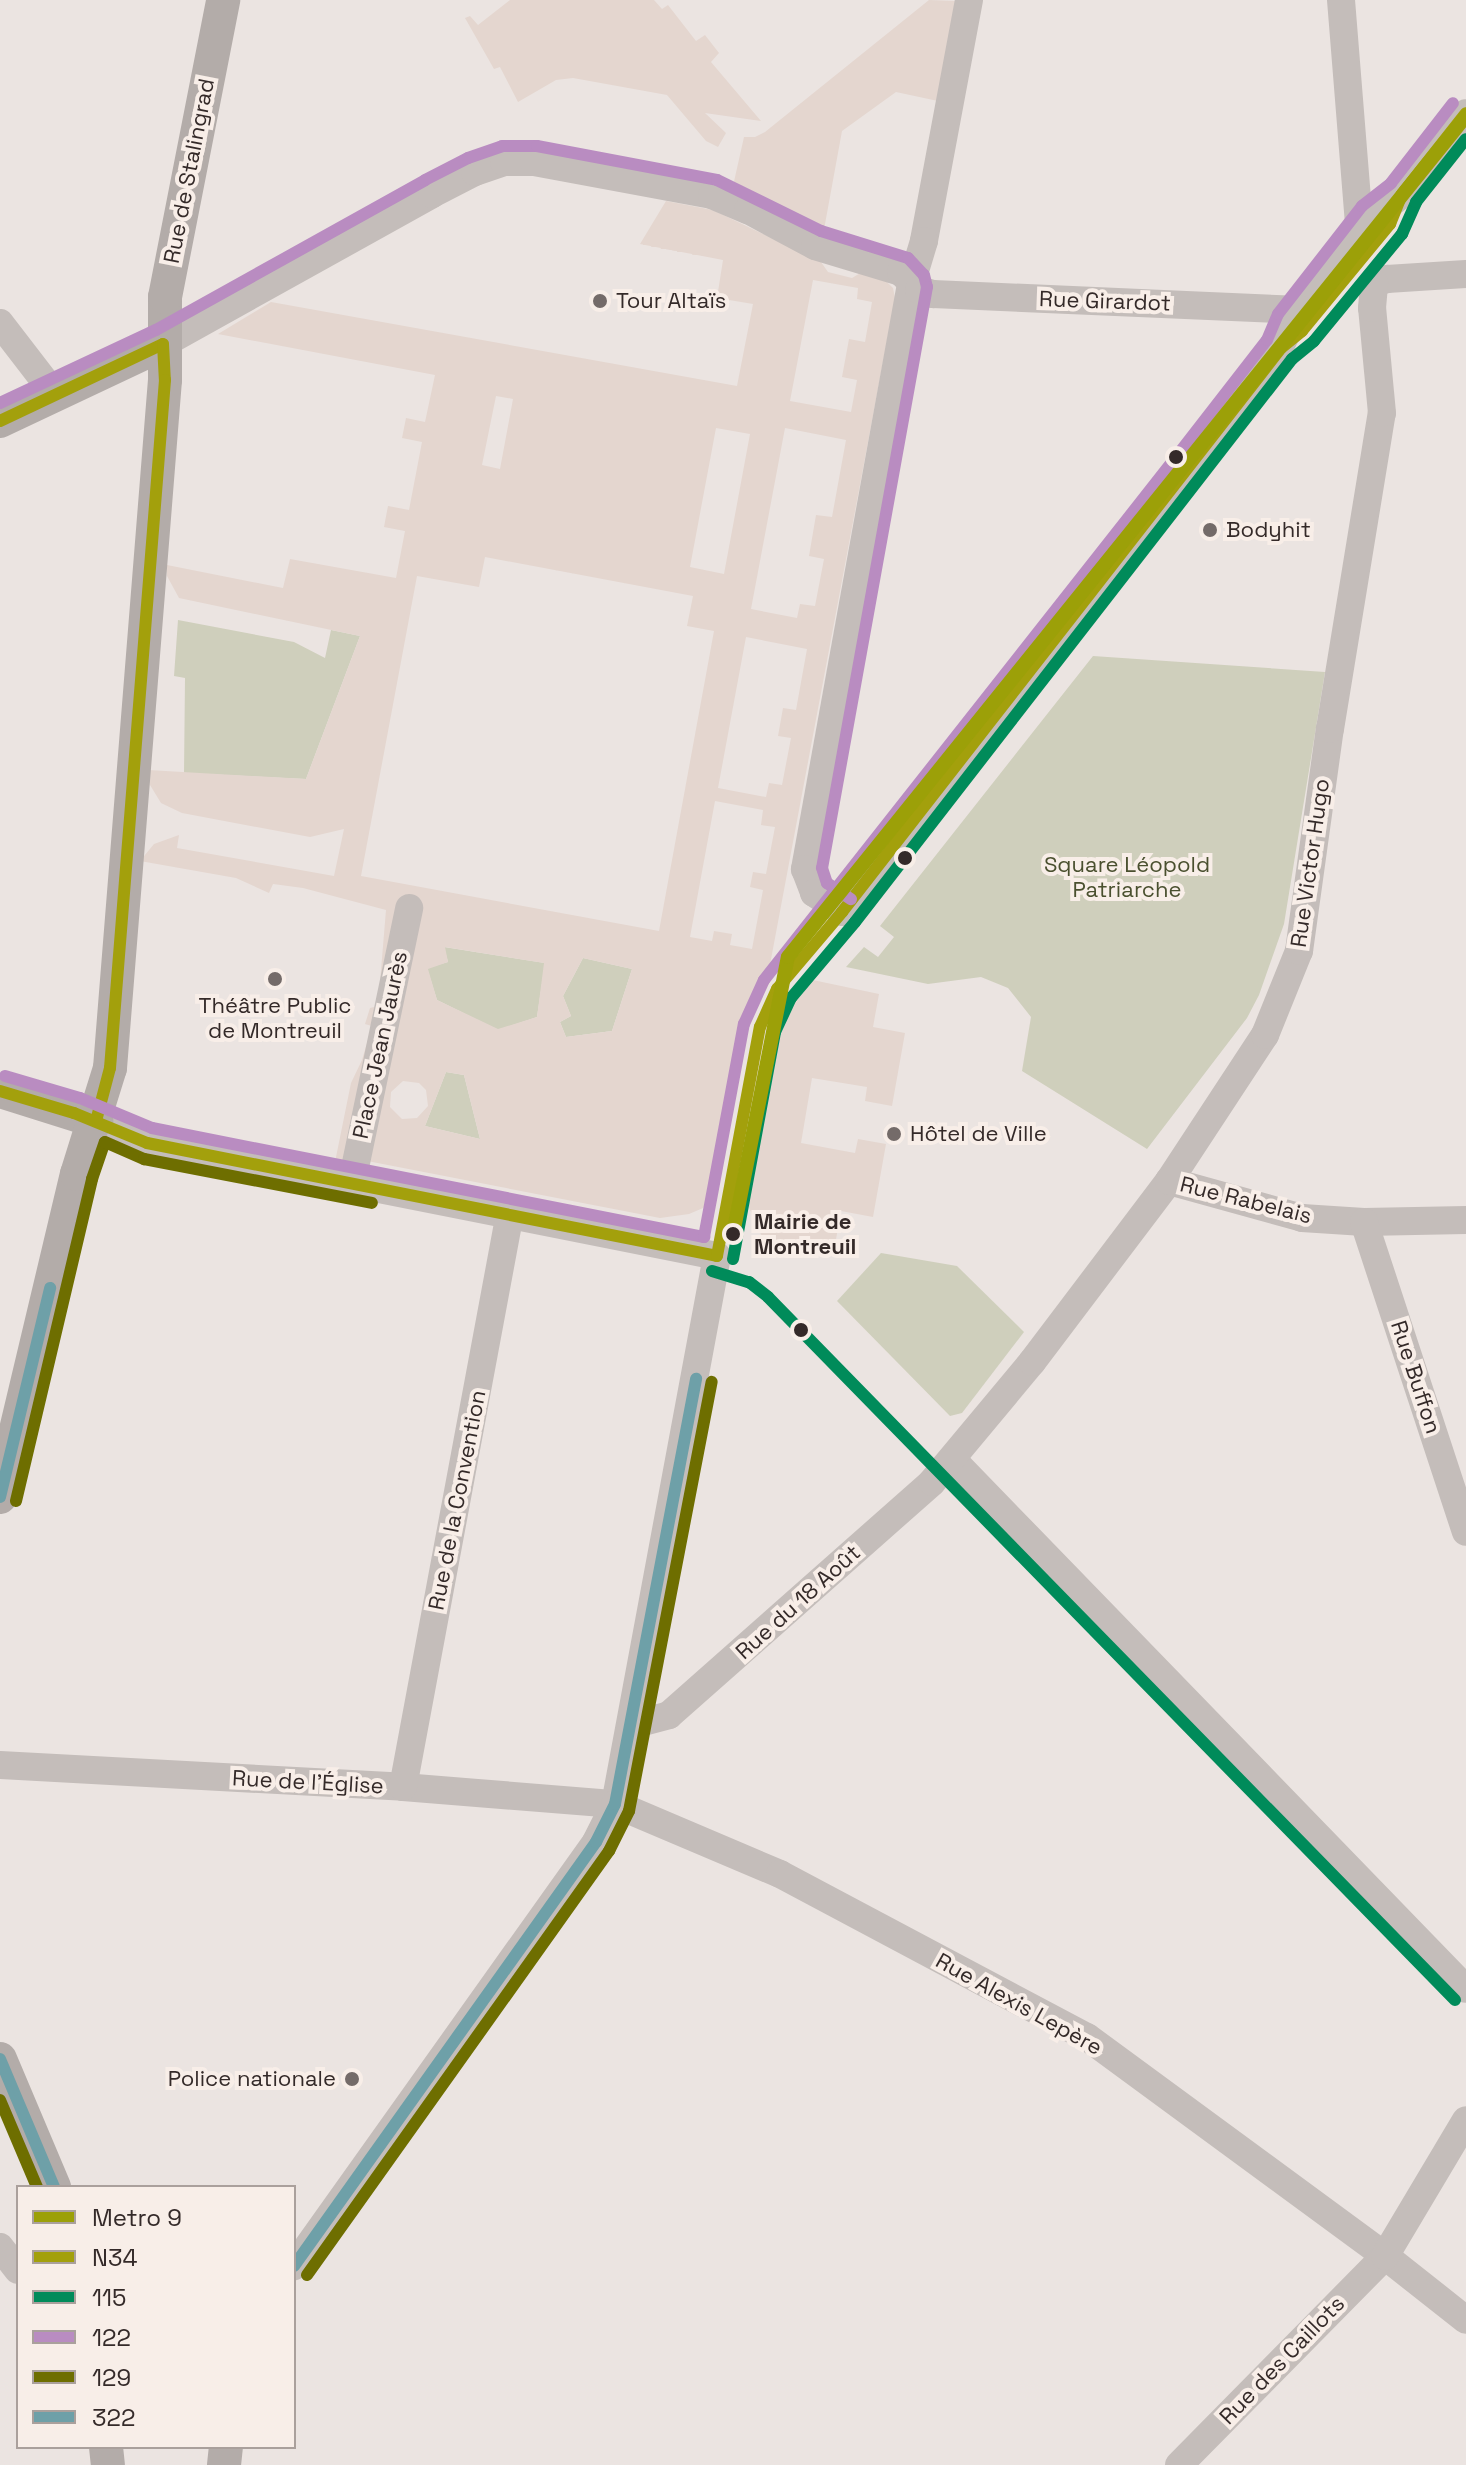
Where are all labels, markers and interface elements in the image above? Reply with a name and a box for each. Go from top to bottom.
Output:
street label: Rue de Stalingrad [158,76,220,266]
street label: Rue Girardot [1039,286,1171,316]
place label: Tour Altaïs [616,288,727,314]
marker: Tour Altaïs [591,292,609,310]
unlabelled marker [1168,449,1184,465]
place label: Bodyhit [1226,517,1311,543]
marker: Bodyhit [1201,521,1219,539]
street label: Rue Victor Hugo [1285,777,1335,949]
unlabelled marker [897,850,913,866]
park label: Square Léopold Patriarche [1044,851,1210,902]
street label: Place Jean Jaurès [347,949,413,1141]
marker: Théâtre Public de Montreuil [266,970,284,988]
place label: Théâtre Public de Montreuil [199,992,351,1044]
place label: Hôtel de Ville [910,1121,1047,1147]
marker: Hôtel de Ville [885,1125,903,1143]
street label: Rue Rabelais [1177,1171,1315,1229]
place label: Mairie de Montreuil [754,1208,856,1260]
marker: Mairie de Montreuil [719,1220,747,1248]
street label: Rue Buffon [1385,1317,1447,1437]
unlabelled marker [793,1322,809,1338]
street label: Rue de la Convention [423,1388,491,1612]
street label: Rue du 18 Août [730,1539,866,1665]
street label: Rue de l'Église [232,1765,384,1799]
street label: Rue Alexis Lepère [931,1947,1107,2061]
place label: Police nationale [168,2066,336,2092]
marker: Police nationale [343,2070,361,2088]
legend [16,2185,296,2449]
text: Metro 9 [92,2202,182,2233]
text: N34 [92,2242,137,2273]
text: 115 [92,2282,126,2313]
street label: Rue des Caillots [1214,2290,1350,2430]
text: 122 [92,2322,131,2353]
text: 129 [92,2362,131,2393]
text: 322 [92,2402,135,2433]

